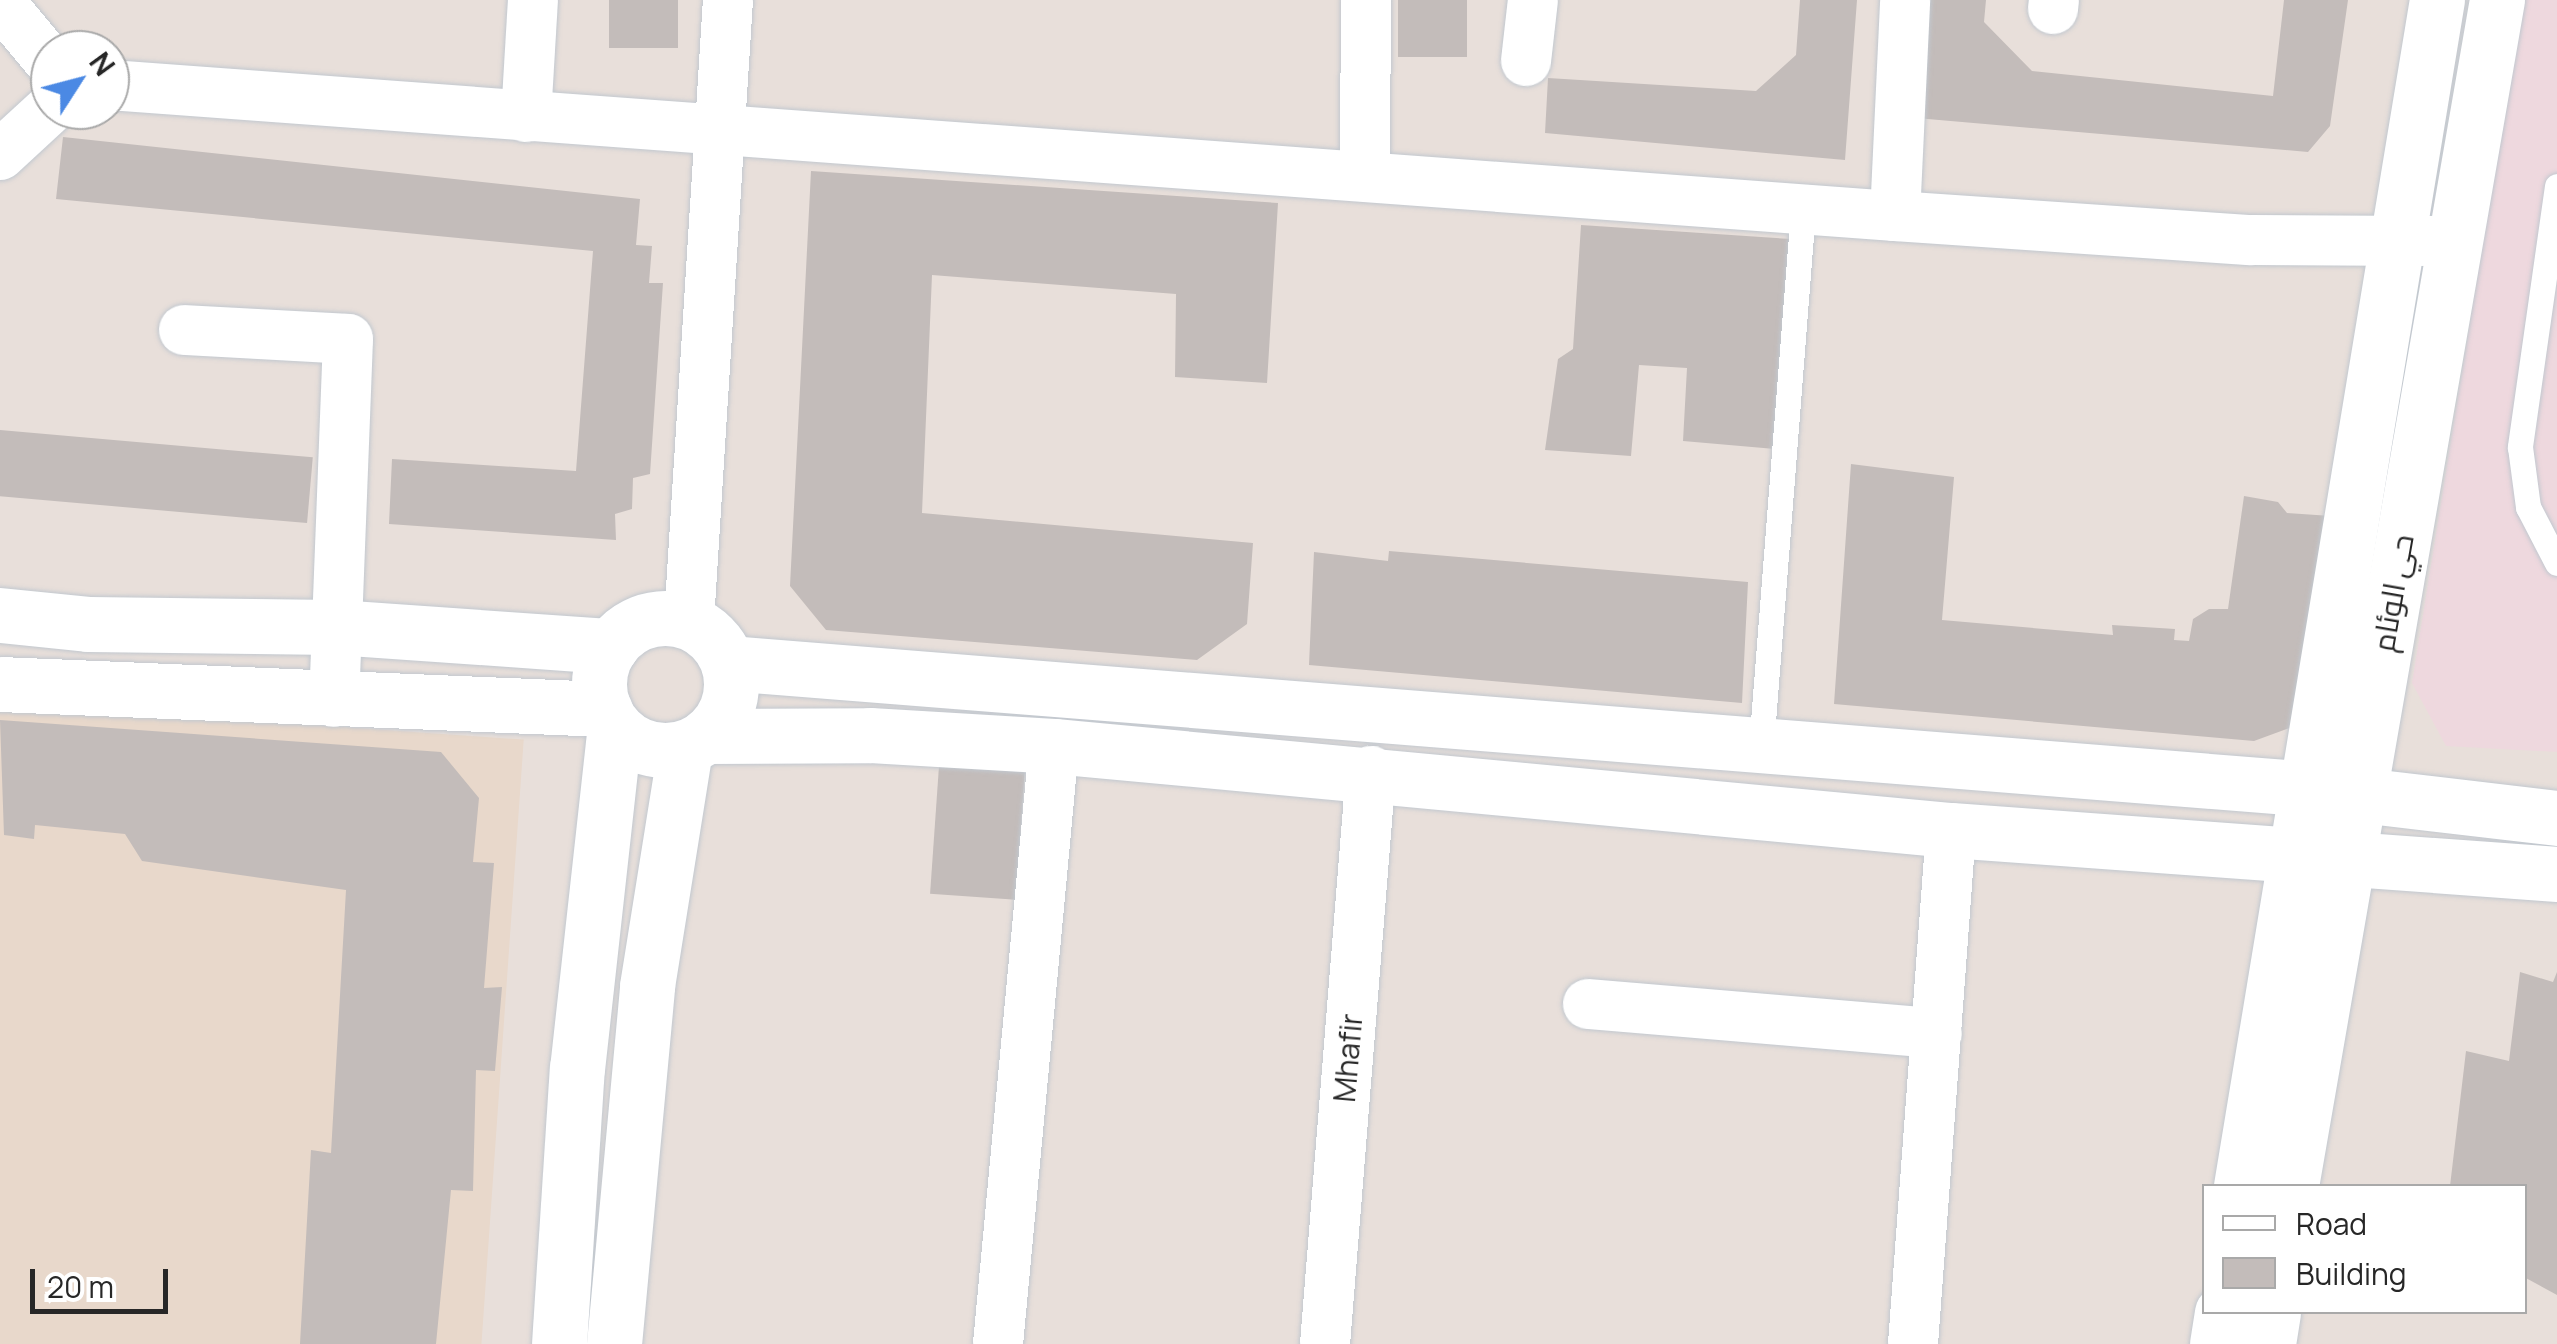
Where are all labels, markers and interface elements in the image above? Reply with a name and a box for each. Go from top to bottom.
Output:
north arrow [30,30,130,130]
text: N [81,44,124,83]
street label: حي الوئام [2365,532,2421,654]
street label: Mhafir [1326,1012,1370,1104]
legend [2202,1184,2527,1314]
text: Road [2296,1203,2367,1244]
scale bar [35,1249,172,1311]
text: Building [2296,1253,2407,1294]
text: 20 m [47,1266,114,1307]

